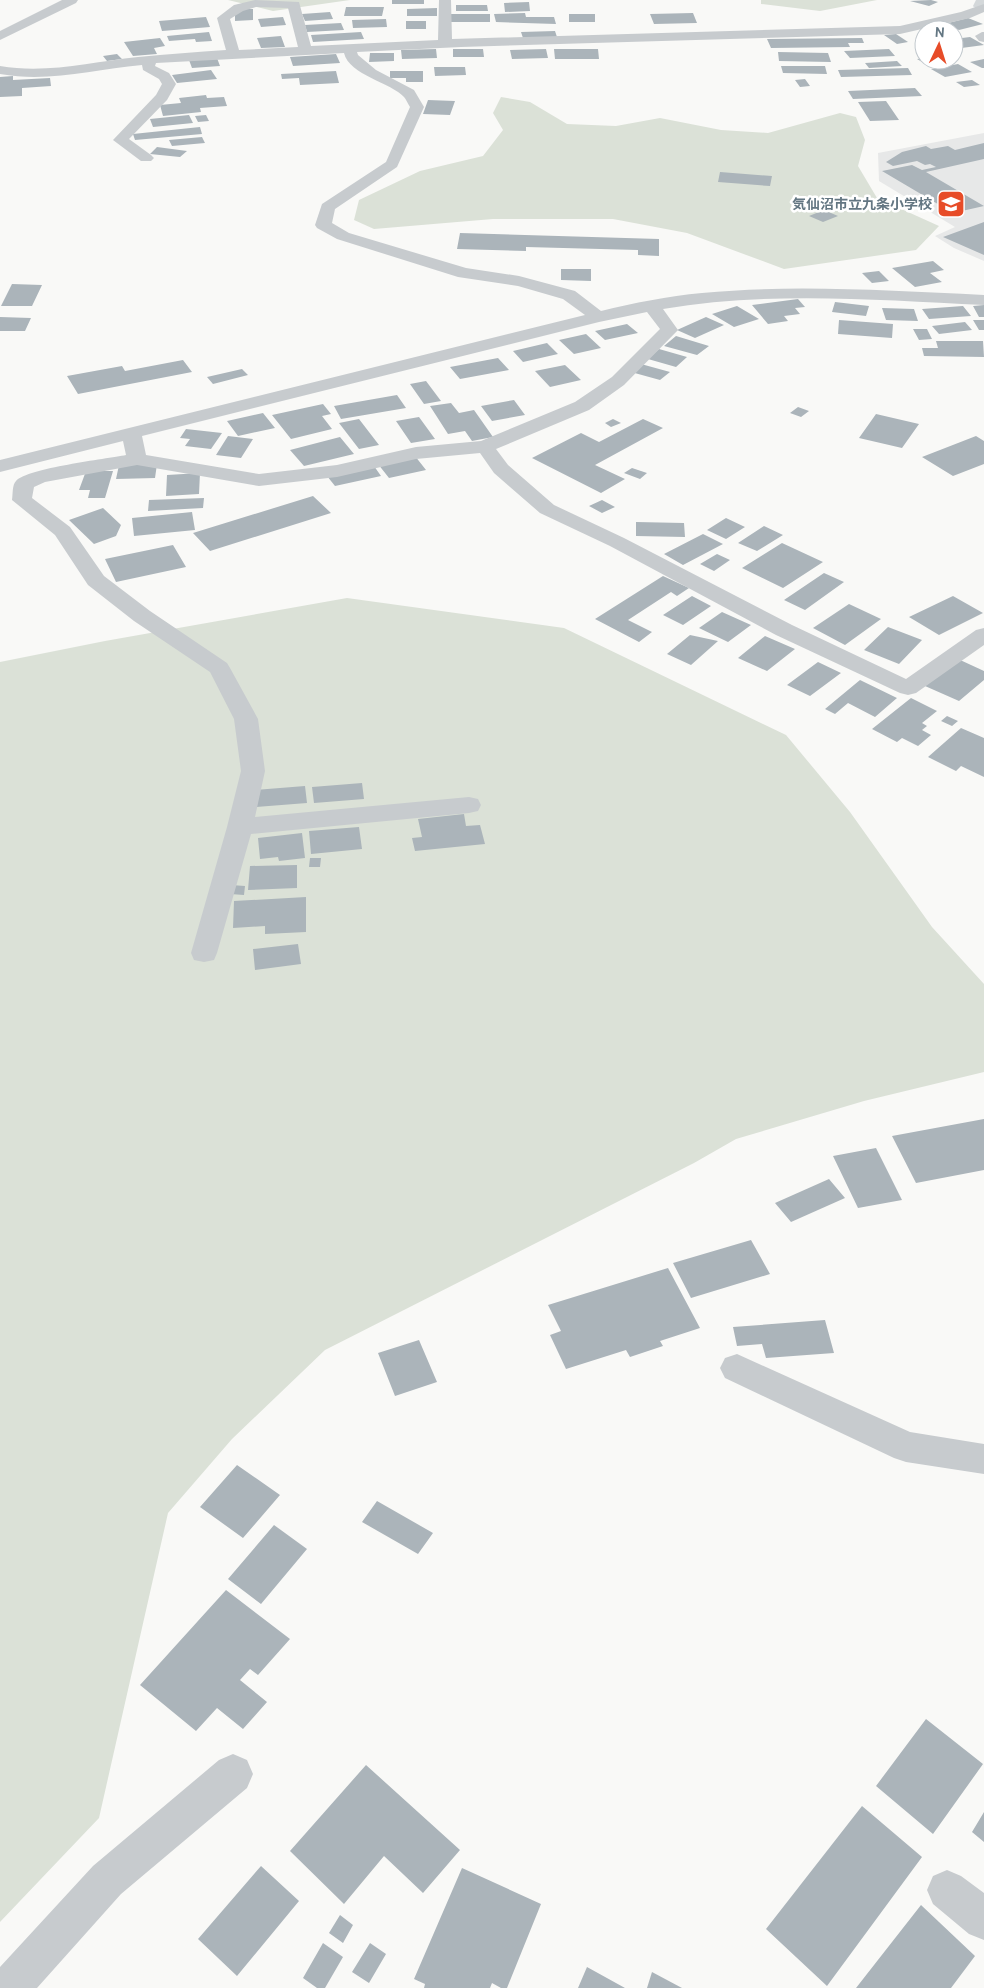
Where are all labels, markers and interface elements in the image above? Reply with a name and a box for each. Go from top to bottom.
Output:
north arrow [914,20,964,70]
text: N [934,23,945,41]
school or university icon: 気仙沼市立九条小学校 [936,189,966,219]
place label: 気仙沼市立九条小学校 [792,195,932,213]

